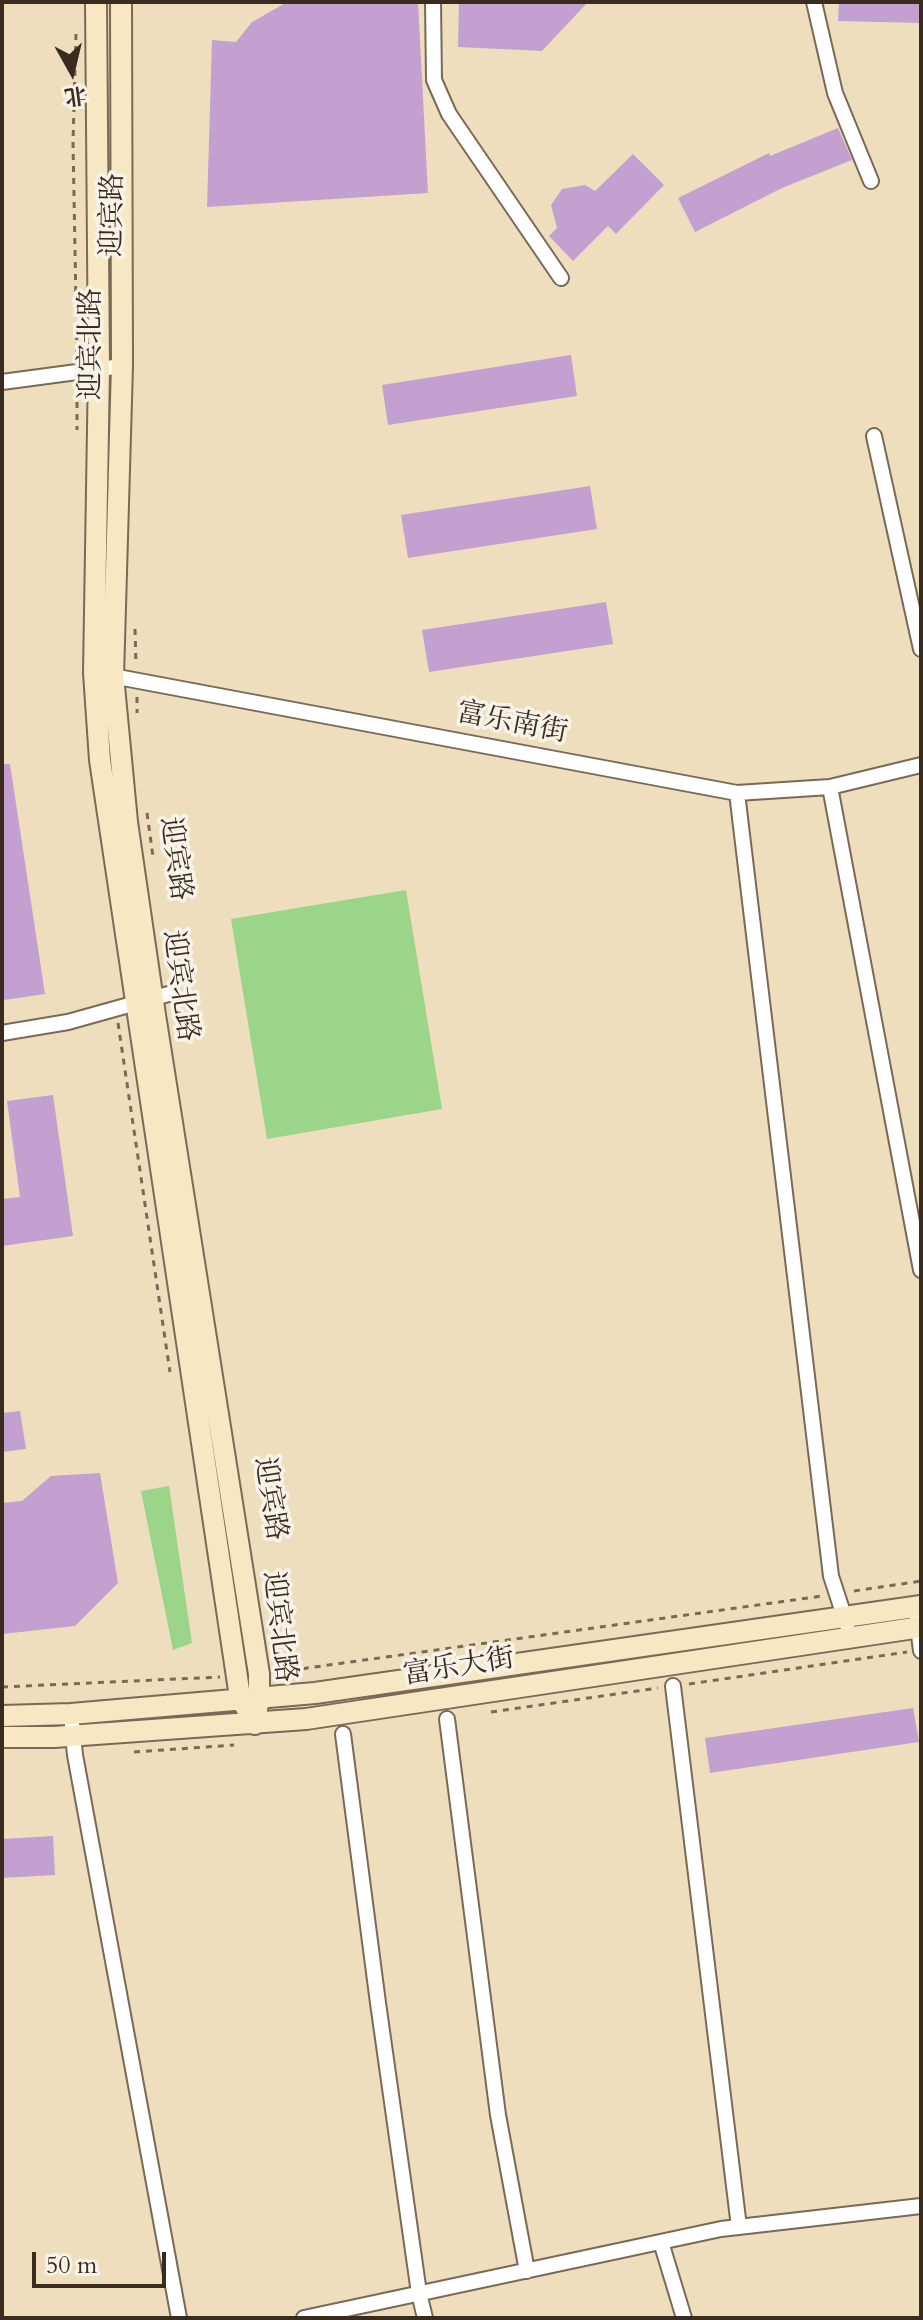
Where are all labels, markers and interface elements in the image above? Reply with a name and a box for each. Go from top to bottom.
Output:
north arrow [32,32,112,112]
text: 北 [62,79,88,112]
street label: 迎宾路 [96,173,132,257]
street label: 迎宾北路 [76,288,110,400]
street label: 富乐南街 [454,697,570,751]
street label: 迎宾路 [152,815,196,903]
street label: 迎宾北路 [155,928,203,1044]
street label: 迎宾路 [246,1455,292,1543]
street label: 迎宾北路 [255,1569,301,1685]
street label: 富乐大街 [401,1643,517,1693]
scale bar [36,2236,170,2286]
text: 50 m [46,2249,97,2282]

